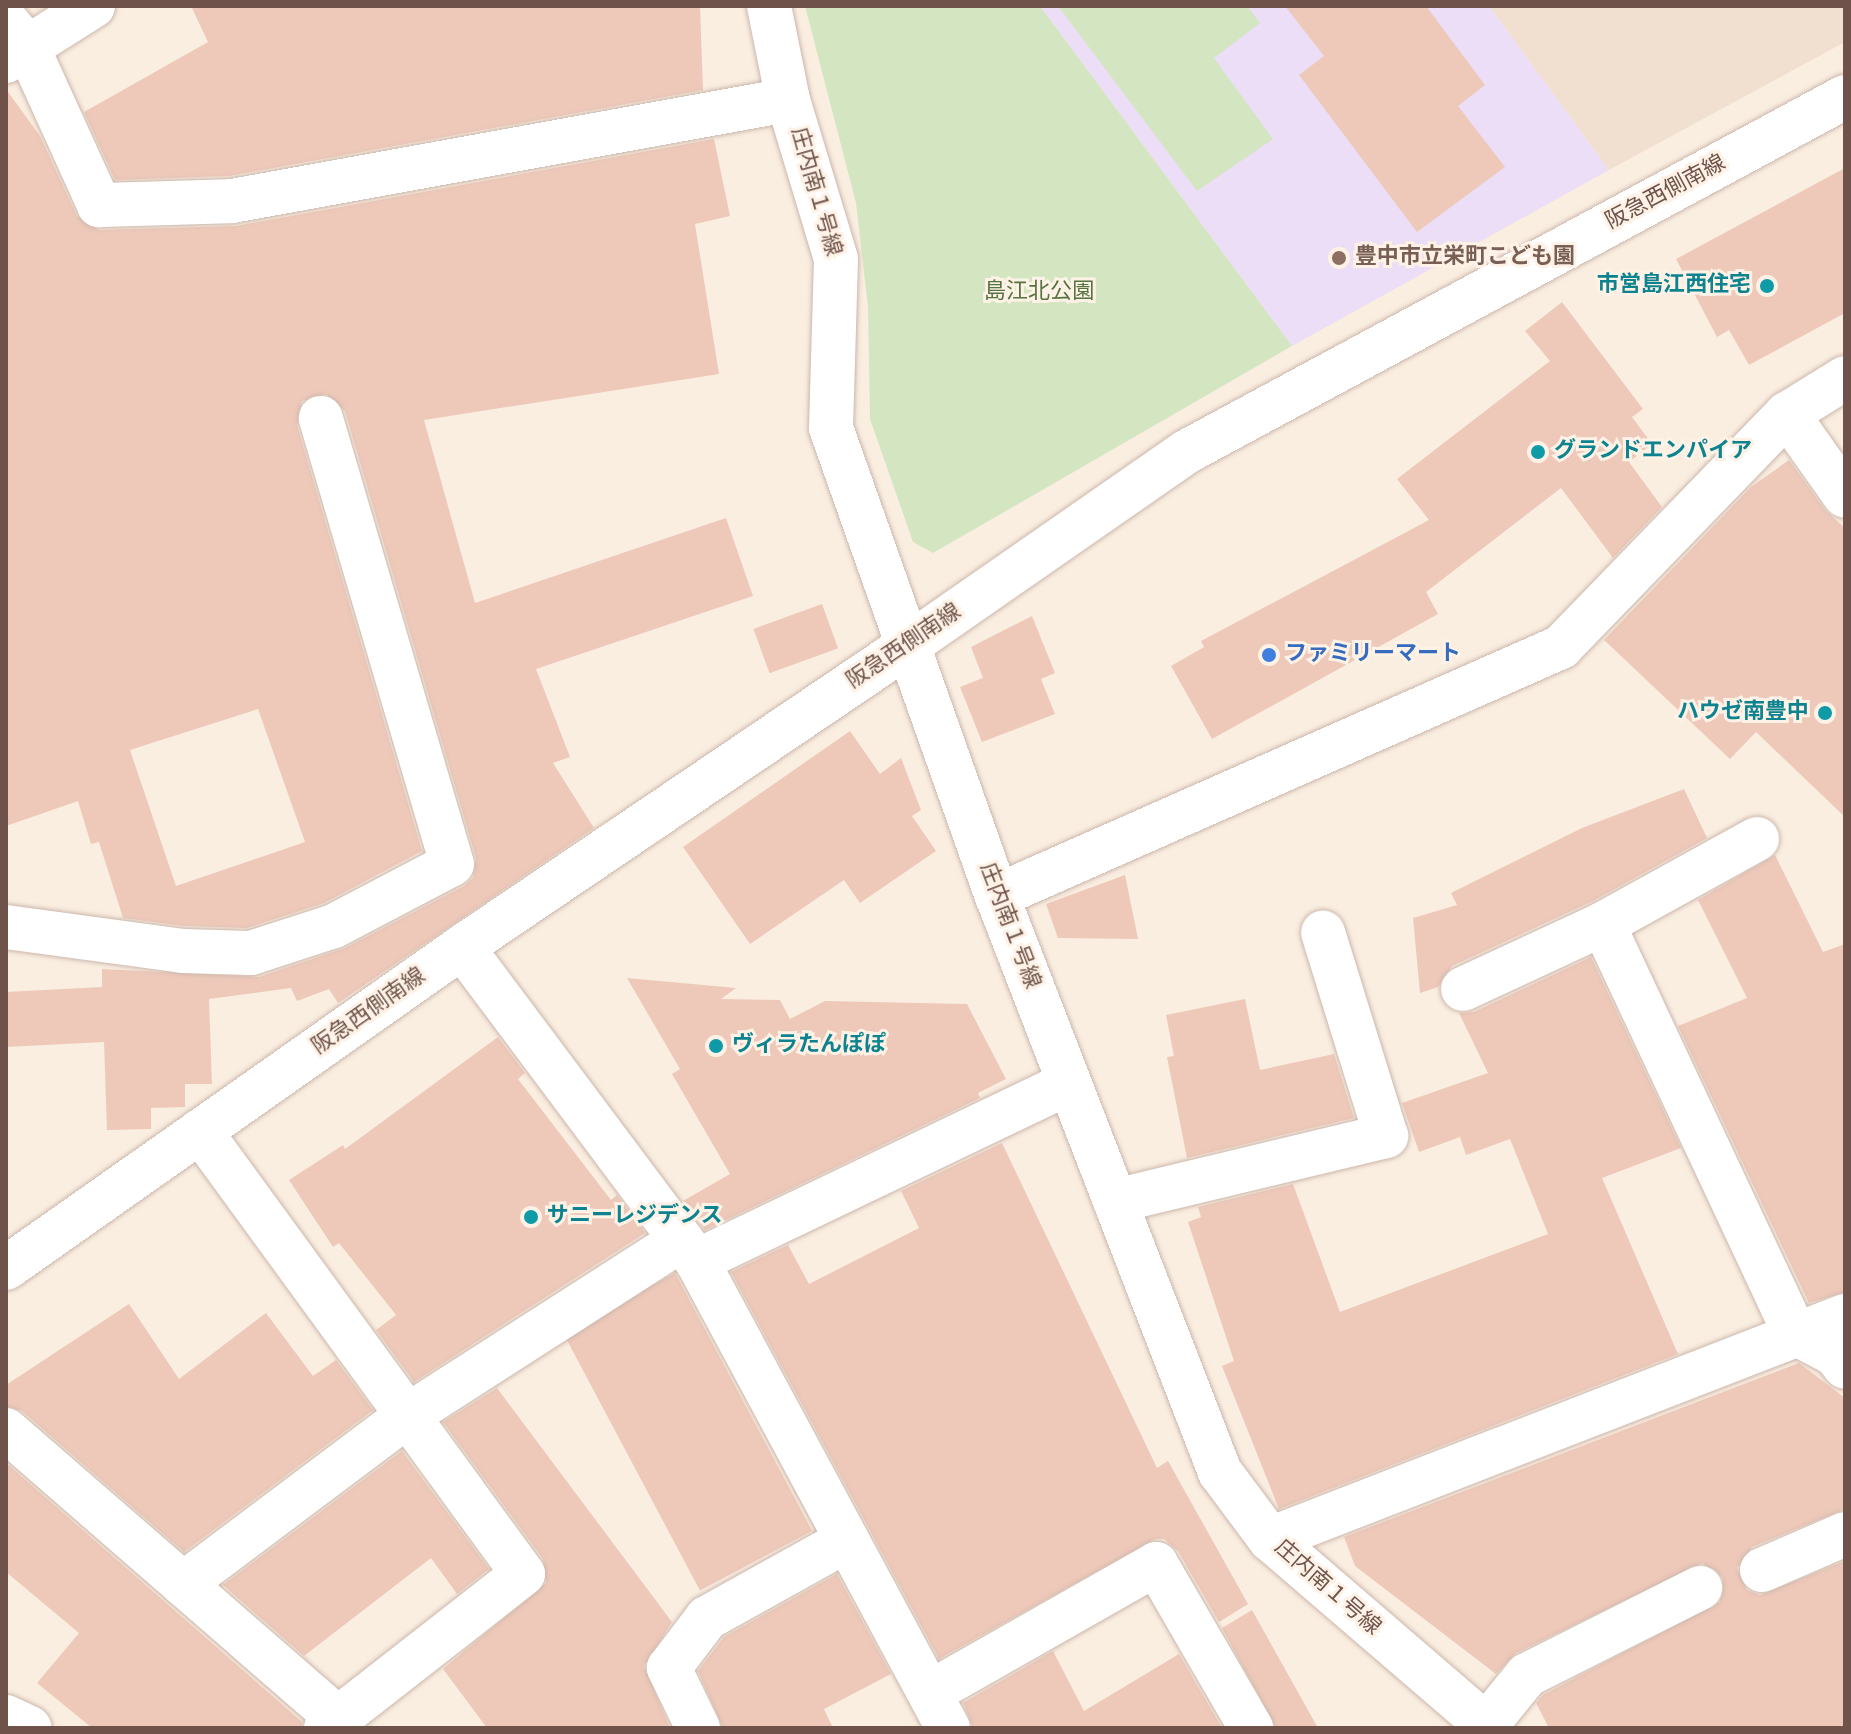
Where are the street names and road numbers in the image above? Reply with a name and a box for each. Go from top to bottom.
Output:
street label: 庄内南１号線 [784,125,846,259]
street label: 阪急西側南線 [1602,150,1730,236]
street label: 阪急西側南線 [842,599,966,695]
street label: 庄内南１号線 [973,860,1045,992]
street label: 阪急西側南線 [307,963,431,1061]
street label: 庄内南１号線 [1269,1535,1385,1641]

